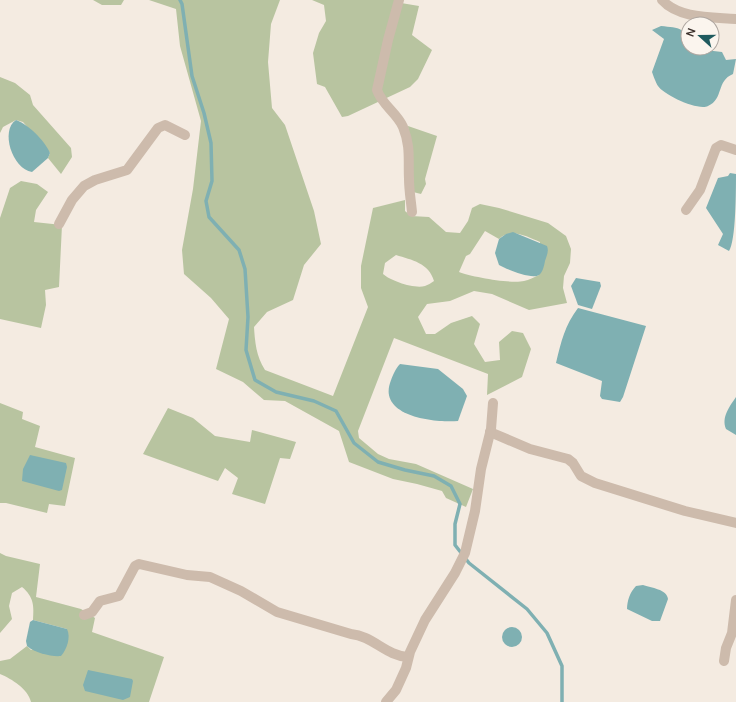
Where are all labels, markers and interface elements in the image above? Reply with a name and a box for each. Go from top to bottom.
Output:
north arrow [680,16,720,56]
text: N [682,26,699,39]

